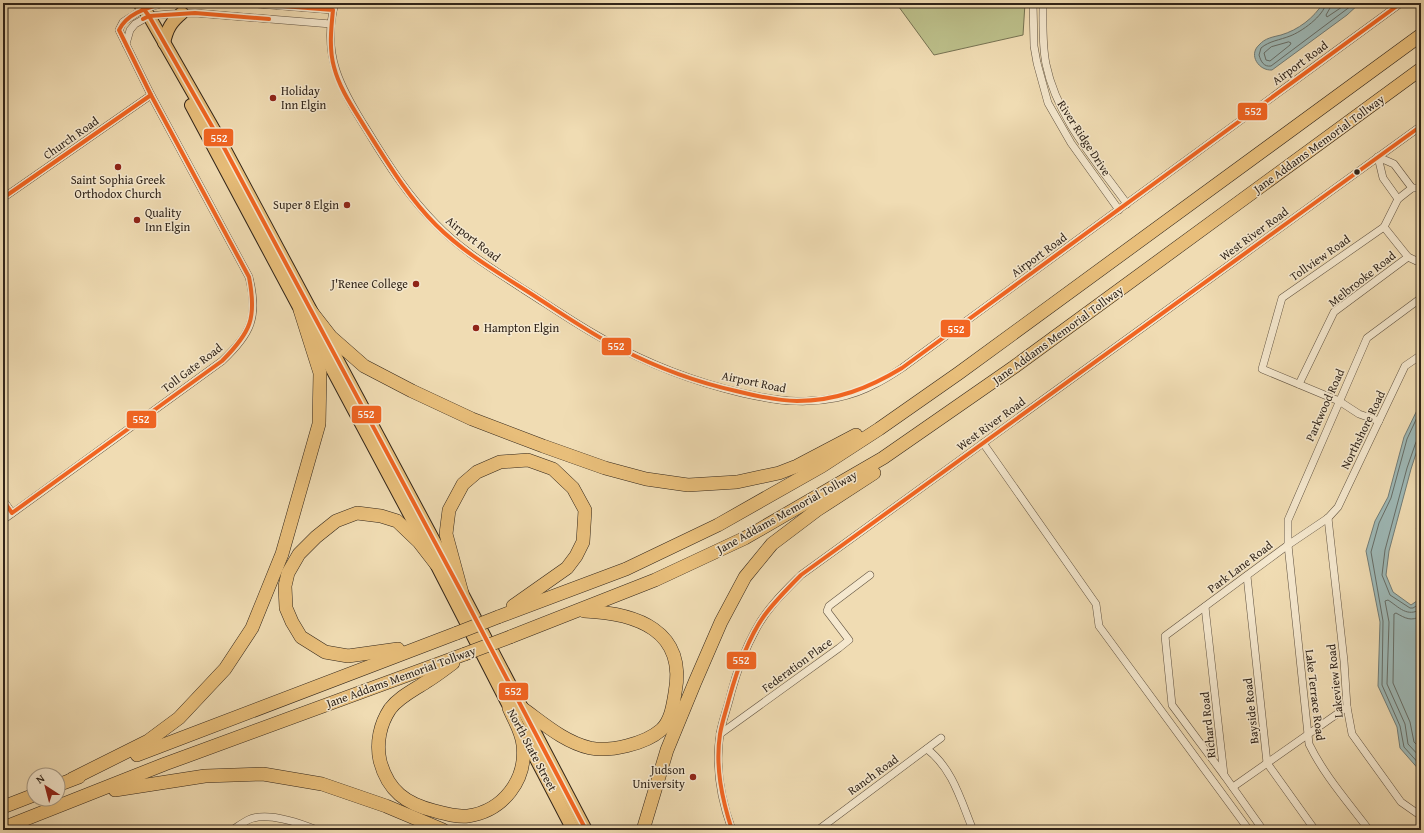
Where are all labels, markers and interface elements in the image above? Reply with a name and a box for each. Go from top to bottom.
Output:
street label: Airport Road [1268,36,1332,89]
place label: Holiday Inn Elgin [281,82,327,113]
street label: Jane Addams Memorial Tollway [1248,90,1388,198]
marker: Holiday Inn Elgin [268,93,278,103]
street label: River Ridge Drive [1054,97,1115,179]
line badge: 552 [1237,102,1268,121]
text: 552 [1244,103,1262,119]
street label: Church Road [40,112,102,163]
line badge: 552 [203,128,234,147]
text: 552 [210,130,228,146]
marker: Saint Sophia Greek Orthodox Church [113,162,123,172]
unlabelled marker [1352,167,1362,177]
place label: Saint Sophia Greek Orthodox Church [71,171,166,202]
place label: Super 8 Elgin [273,196,339,213]
marker: Super 8 Elgin [342,200,352,210]
street label: West River Road [1216,202,1292,264]
place label: Quality Inn Elgin [145,204,191,235]
street label: Airport Road [442,212,505,266]
marker: Quality Inn Elgin [132,215,142,225]
street label: Airport Road [1007,228,1071,281]
street label: Tollview Road [1286,230,1354,285]
street label: Melbrooke Road [1324,247,1399,310]
place label: J'Renee College [329,275,408,292]
marker: J'Renee College [411,279,421,289]
street label: Jane Addams Memorial Tollway [987,281,1127,389]
place label: Hampton Elgin [484,319,559,336]
line badge: 552 [940,319,971,338]
text: 552 [947,321,965,337]
marker: Hampton Elgin [471,323,481,333]
line badge: 552 [601,337,632,356]
text: 552 [607,338,625,354]
street label: Toll Gate Road [158,339,226,396]
street label: Parkwood Road [1301,365,1348,444]
street label: Airport Road [720,366,788,397]
street label: Northshore Road [1336,387,1389,472]
street label: West River Road [953,392,1029,454]
line badge: 552 [351,405,382,424]
text: 552 [357,406,375,422]
line badge: 552 [126,410,157,429]
text: 552 [132,411,150,427]
street label: Jane Addams Memorial Tollway [712,466,860,558]
street label: Park Lane Road [1204,536,1276,597]
street label: Federation Place [758,633,836,696]
street label: Jane Addams Memorial Tollway [322,642,478,712]
street label: Lakeview Road [1322,643,1347,719]
street label: Lake Terrace Road [1301,648,1330,742]
line badge: 552 [726,651,757,670]
text: 552 [732,652,750,668]
street label: Bayside Road [1239,677,1262,745]
line badge: 552 [498,682,529,701]
text: 552 [504,683,522,699]
street label: Richard Road [1195,690,1219,759]
street label: North State Street [504,706,562,795]
street label: Ranch Road [844,750,902,799]
place label: Judson University [632,761,685,792]
north arrow [26,767,66,807]
text: N [32,770,48,788]
marker: Judson University [688,772,698,782]

